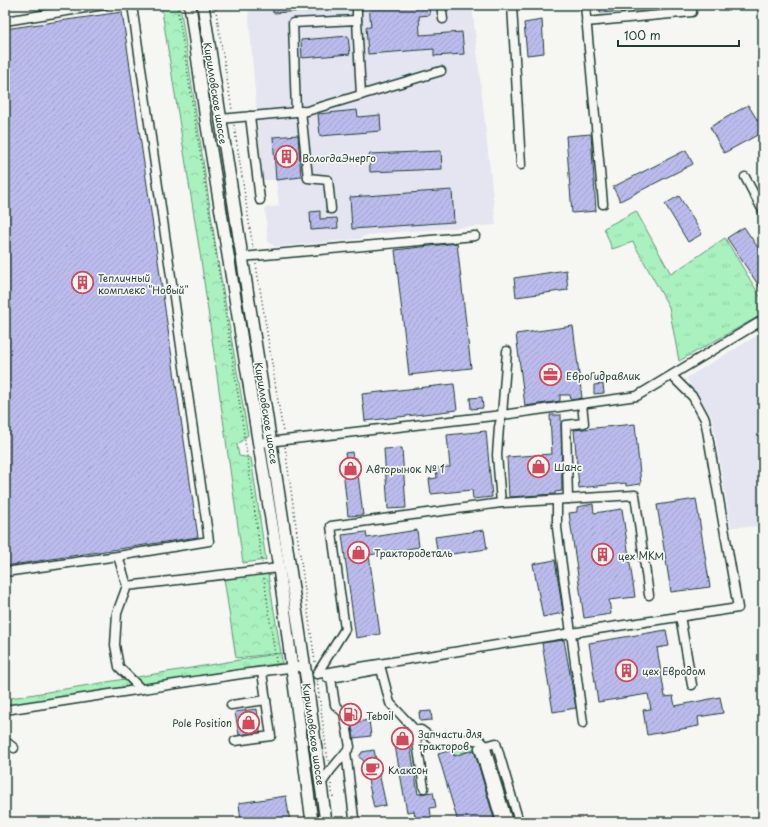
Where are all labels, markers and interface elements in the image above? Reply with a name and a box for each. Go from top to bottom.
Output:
scale bar [618,22,739,48]
text: 100 m [624,26,661,44]
street label: Кирилловское шоссе [201,41,231,145]
building icon: ВологдаЭнерго [274,144,300,170]
place label: ВологдаЭнерго [302,150,376,165]
building icon: Тепличный комплекс "Новый" [70,270,96,296]
place label: Тепличный комплекс "Новый" [98,270,189,297]
street label: Кирилловское шоссе [252,361,282,465]
office icon: ЕвроГидравлик [537,362,563,388]
place label: ЕвроГидравлик [566,368,640,383]
shop icon: Шанс [525,453,551,479]
shop icon: Авторынок № 1 [337,455,363,481]
place label: Шанс [554,459,582,474]
place label: Авторынок № 1 [366,461,445,476]
shop icon: Трактородеталь [345,539,371,565]
building icon: цех МКМ [589,542,615,568]
place label: Трактородеталь [374,545,452,560]
place label: цех МКМ [618,548,664,563]
building icon: цех Евродом [614,657,640,683]
place label: цех Евродом [642,663,706,678]
street label: Кирилловское шоссе [299,682,329,786]
fuel station icon: Teboil [337,702,363,728]
place label: Teboil [366,708,394,723]
shop icon: Pole Position [235,709,261,735]
place label: Pole Position [172,715,232,730]
shop icon: Запчасти для тракторов [389,726,415,752]
place label: Запчасти для тракторов [418,726,482,753]
cafe icon: Клаксон [359,756,385,782]
place label: Клаксон [388,762,428,777]

